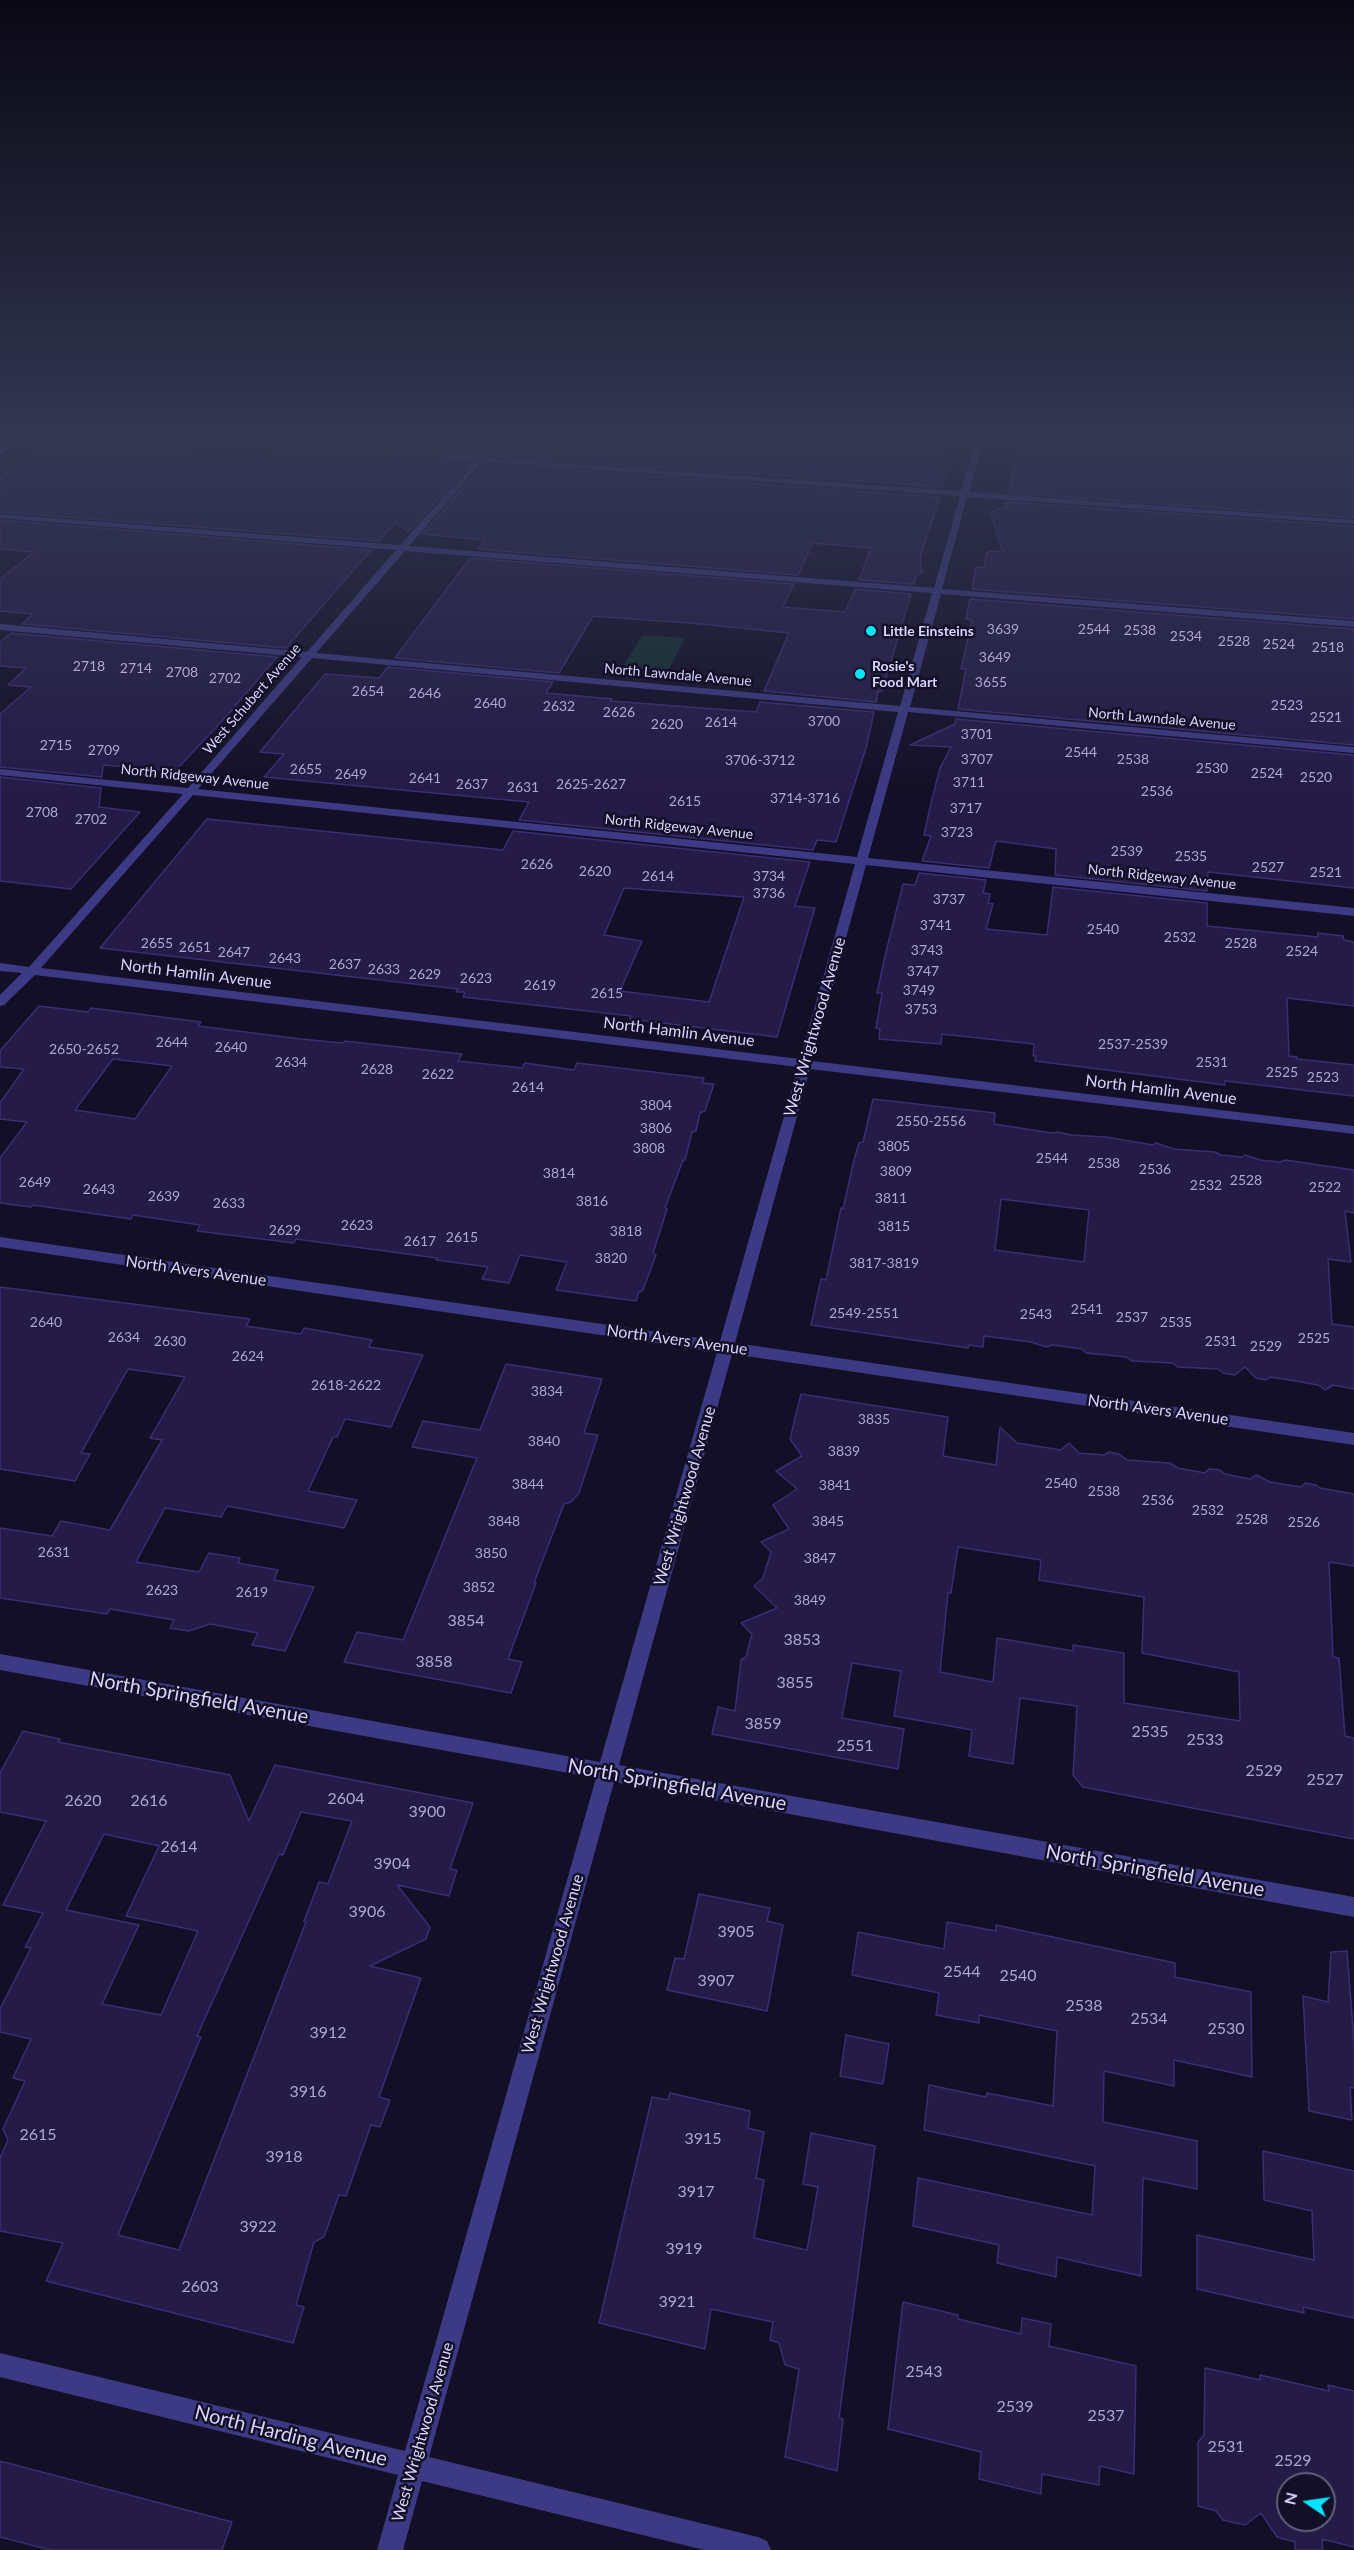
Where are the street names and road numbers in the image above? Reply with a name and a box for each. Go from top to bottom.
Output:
street label: West Schubert Avenue [199,640,305,758]
street label: North Lawndale Avenue [603,660,753,690]
street label: North Lawndale Avenue [1087,704,1237,734]
street label: North Ridgeway Avenue [120,761,270,793]
street label: North Ridgeway Avenue [604,811,754,843]
street label: North Ridgeway Avenue [1087,861,1237,893]
street label: West Wrightwood Avenue [780,935,850,1119]
street label: North Hamlin Avenue [119,955,273,993]
street label: North Hamlin Avenue [602,1013,756,1051]
street label: North Hamlin Avenue [1084,1071,1238,1109]
street label: North Avers Avenue [124,1252,268,1290]
street label: North Avers Avenue [605,1321,749,1359]
street label: North Avers Avenue [1086,1391,1230,1429]
street label: West Wrightwood Avenue [650,1404,720,1588]
street label: North Springfield Avenue [88,1667,310,1729]
street label: North Springfield Avenue [566,1754,788,1816]
street label: North Springfield Avenue [1044,1840,1266,1902]
street label: West Wrightwood Avenue [518,1872,588,2056]
street label: West Wrightwood Avenue [388,2340,458,2524]
street label: North Harding Avenue [192,2400,390,2472]

